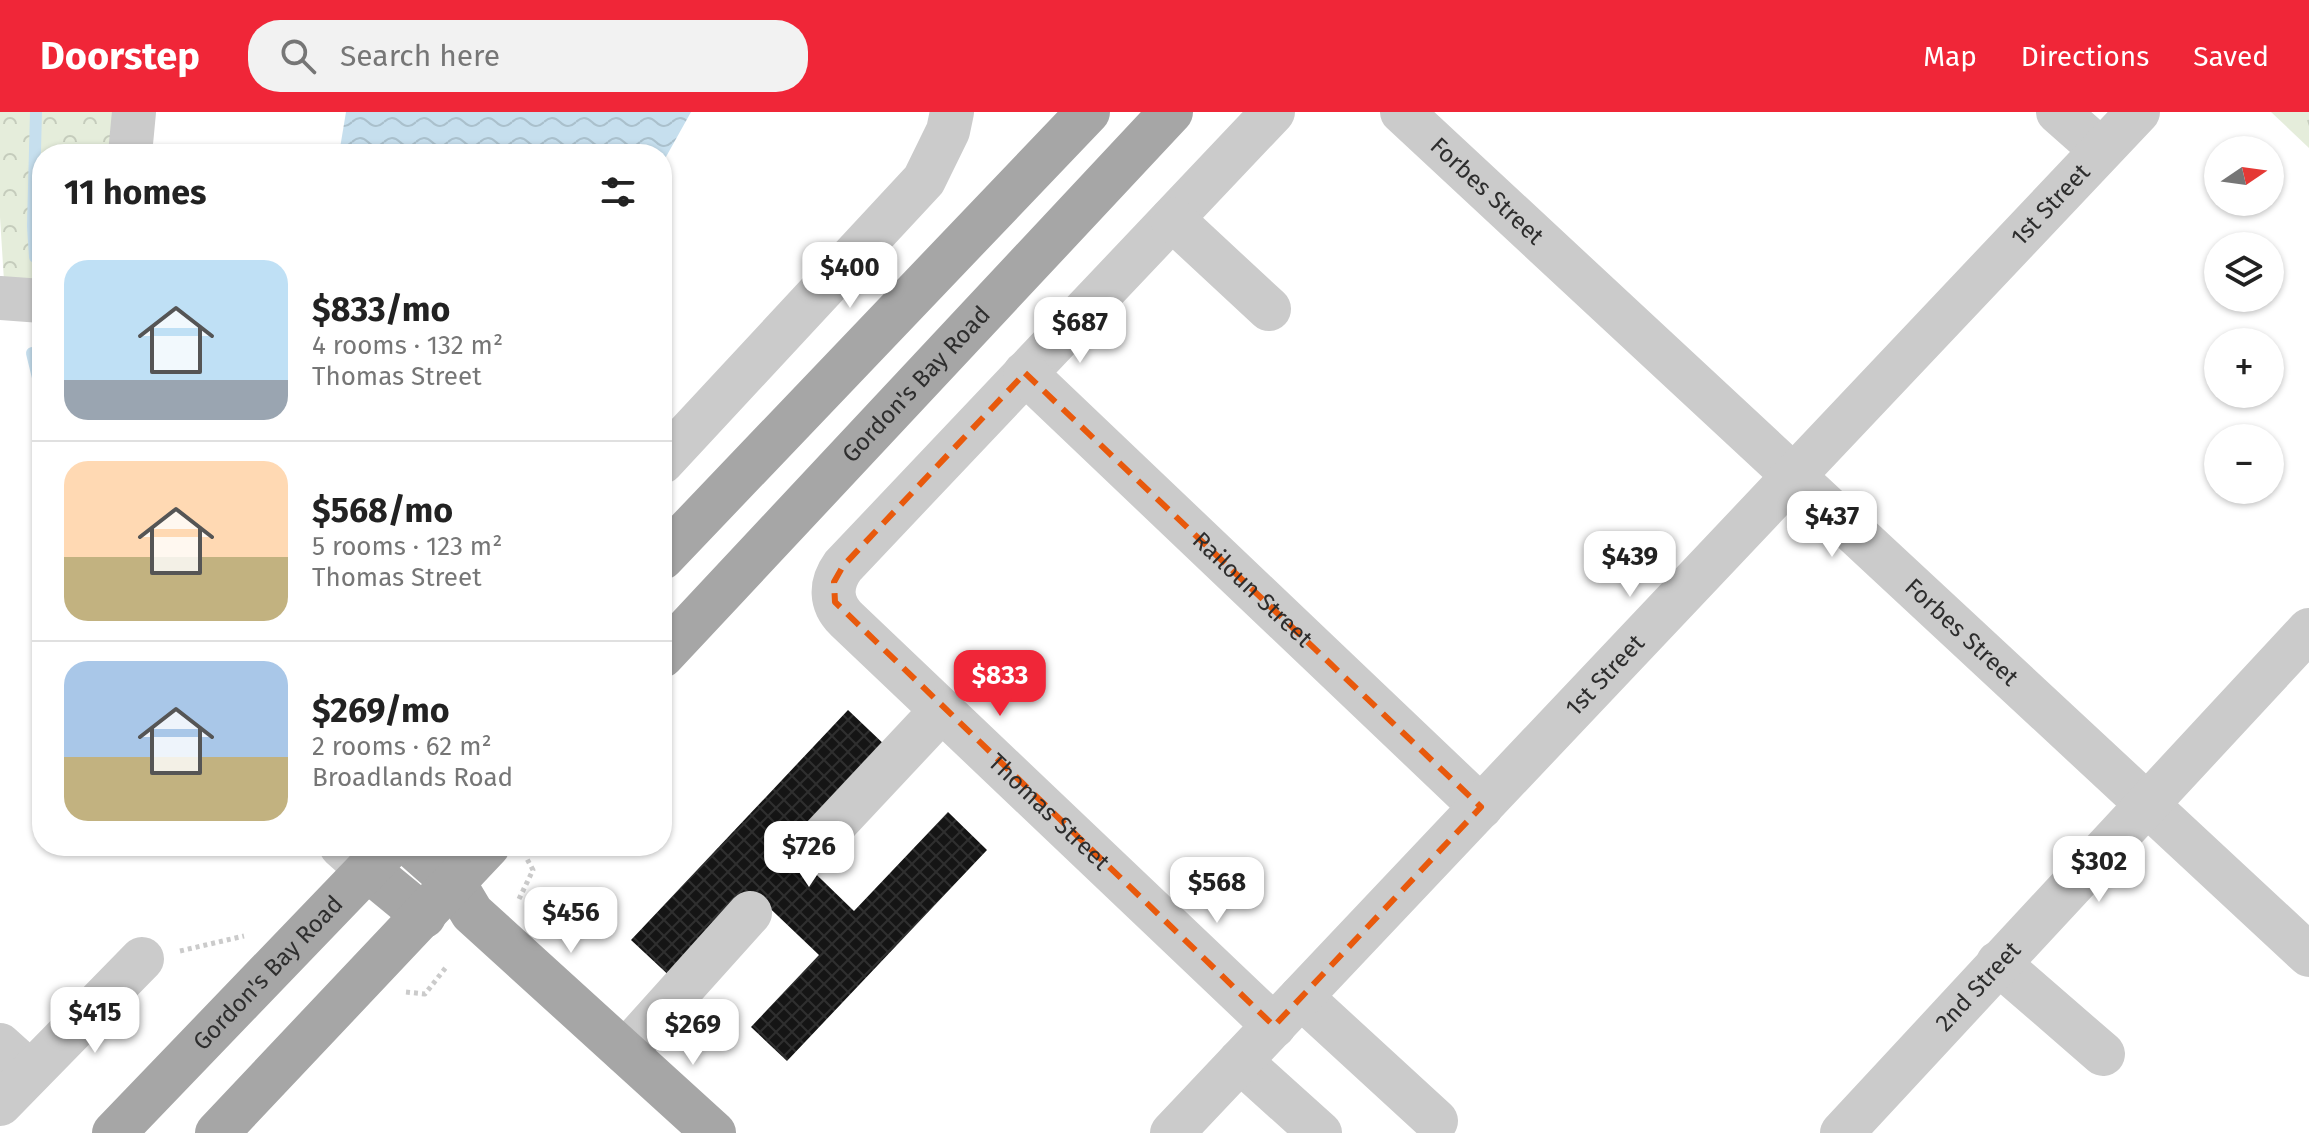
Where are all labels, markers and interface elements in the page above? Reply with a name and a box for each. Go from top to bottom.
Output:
search box [248,20,808,92]
text: Doorstep [40,33,200,79]
icon: search [276,34,320,78]
text: Search here [340,38,500,74]
text: Map [1923,40,1977,73]
text: Directions [2021,40,2149,73]
text: Saved [2193,40,2269,73]
street label: Forbes Street [1425,132,1550,251]
north arrow [2204,136,2284,216]
map controls [2204,136,2284,504]
street label: 1st Street [2005,158,2096,251]
icon: filters [596,170,640,214]
text: 11 homes [64,172,206,213]
button: layers [2204,232,2284,312]
pin: $400 [803,242,897,310]
text: $400 [820,252,880,283]
text: $833/mo [312,289,450,330]
icon: home [128,292,224,388]
pin: $687 [1033,297,1127,365]
street label: Gordon's Bay Road [836,301,996,468]
text: $687 [1052,307,1108,338]
button: + [2204,328,2284,408]
text: 4 rooms · 132 m² [312,330,503,361]
text: Thomas Street [312,361,482,392]
button: − [2204,424,2284,504]
text: $568/mo [312,490,453,531]
pin: $437 [1785,491,1879,559]
icon: home [128,493,224,589]
text: $437 [1805,501,1859,532]
street label: Railoun Street [1187,526,1318,653]
text: 5 rooms · 123 m² [312,531,502,562]
pin: $439 [1583,531,1677,599]
text: $439 [1602,541,1658,572]
text: Thomas Street [312,562,482,593]
street label: Forbes Street [1899,573,2024,692]
street label: 1st Street [1560,629,1650,722]
pin: $833 [953,650,1047,718]
text: $833 [972,660,1028,691]
text: $269/mo [312,690,450,731]
icon: home [128,693,224,789]
text: 2 rooms · 62 m² [312,731,492,762]
street label: Thomas Street [983,748,1116,876]
text: Broadlands Road [312,762,513,793]
pin: $726 [762,821,856,889]
text: $726 [782,831,836,862]
pin: $302 [2052,836,2146,904]
text: $302 [2071,846,2127,877]
pin: $568 [1170,857,1264,925]
text: $568 [1188,867,1246,898]
pin: $456 [524,887,618,955]
street label: Gordon's Bay Road [187,890,348,1056]
text: $456 [542,897,600,928]
street label: 2nd Street [1930,936,2027,1037]
pin: $415 [48,987,142,1055]
text: $415 [68,997,122,1028]
pin: $269 [646,999,740,1067]
text: $269 [665,1009,721,1040]

